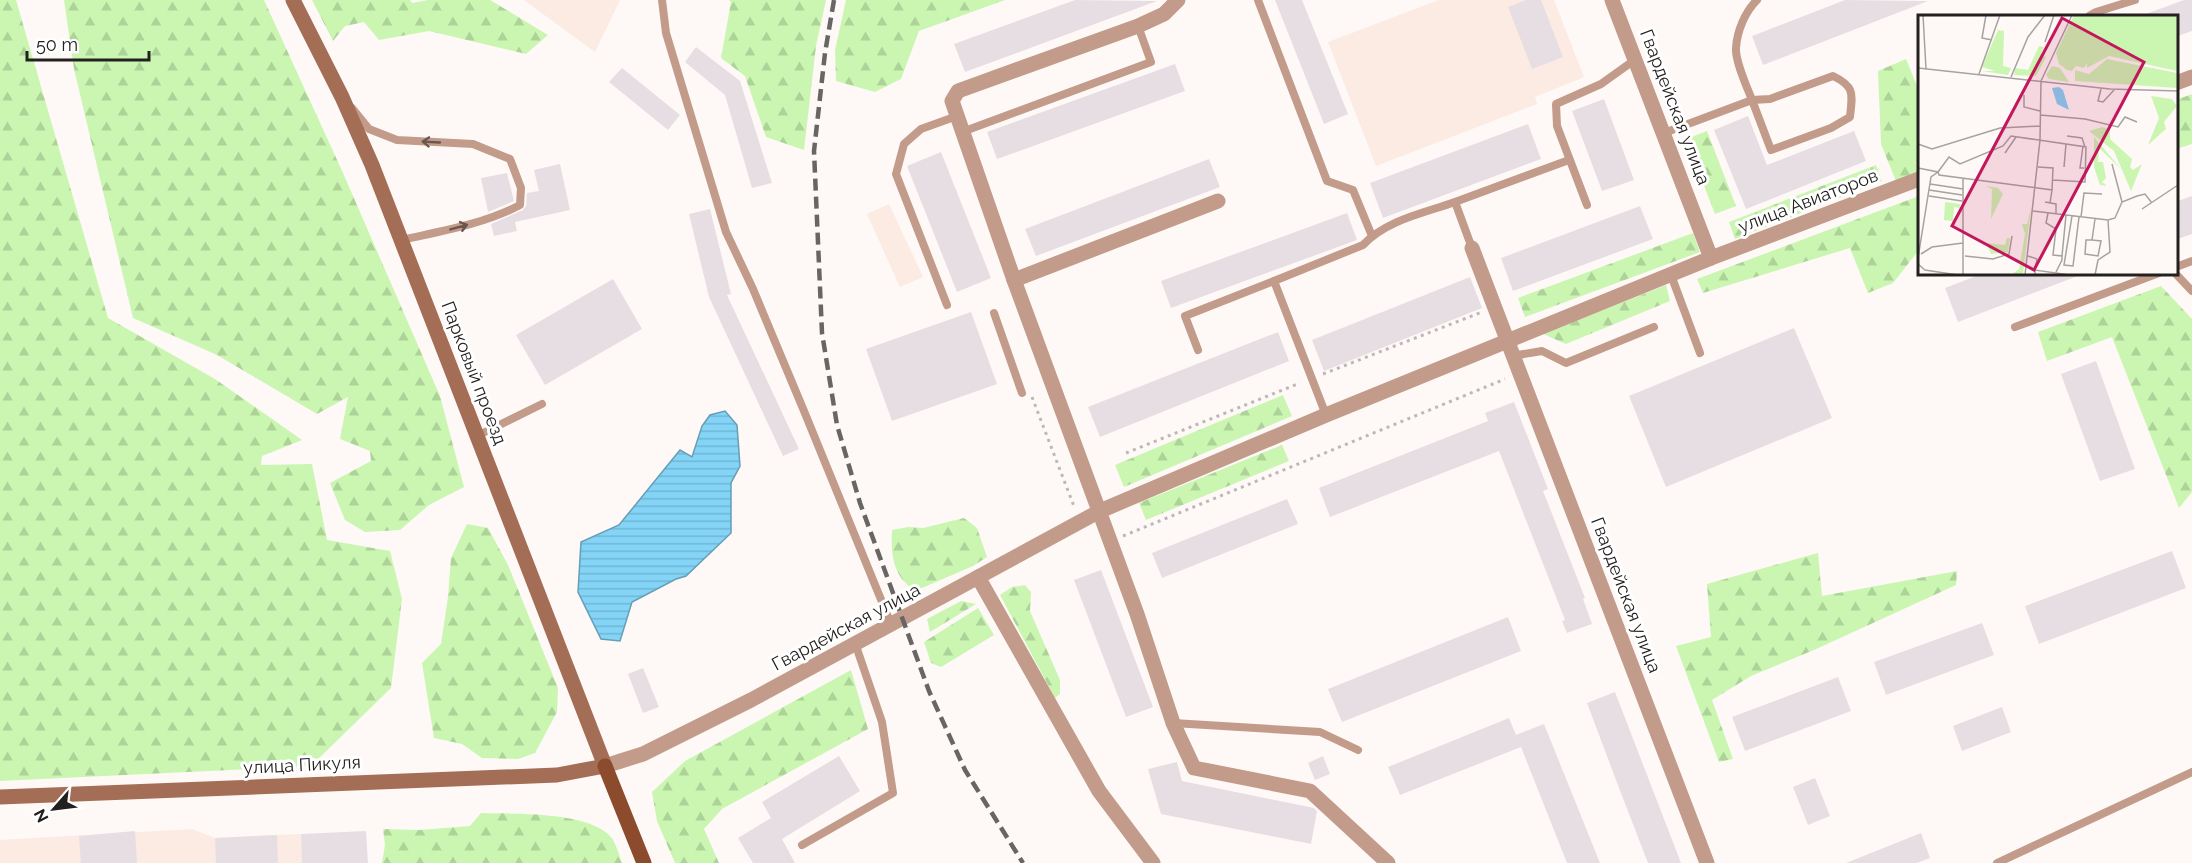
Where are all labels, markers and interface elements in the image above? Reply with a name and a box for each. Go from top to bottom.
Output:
inset map [1918,15,2177,274]
scale bar [27,24,148,62]
street label: Гвардейская улица [1636,26,1715,188]
text: 50 m [36,34,78,55]
one-way arrow [422,136,442,147]
street label: улица Авиаторов [1735,164,1881,237]
one-way arrow [449,221,468,232]
street label: Парковый проезд [437,298,511,447]
street label: Гвардейская улица [1587,514,1666,676]
street label: Гвардейская улица [768,579,923,675]
street label: улица Пикуля [243,751,361,778]
north arrow [24,779,84,839]
text: N [30,806,52,826]

